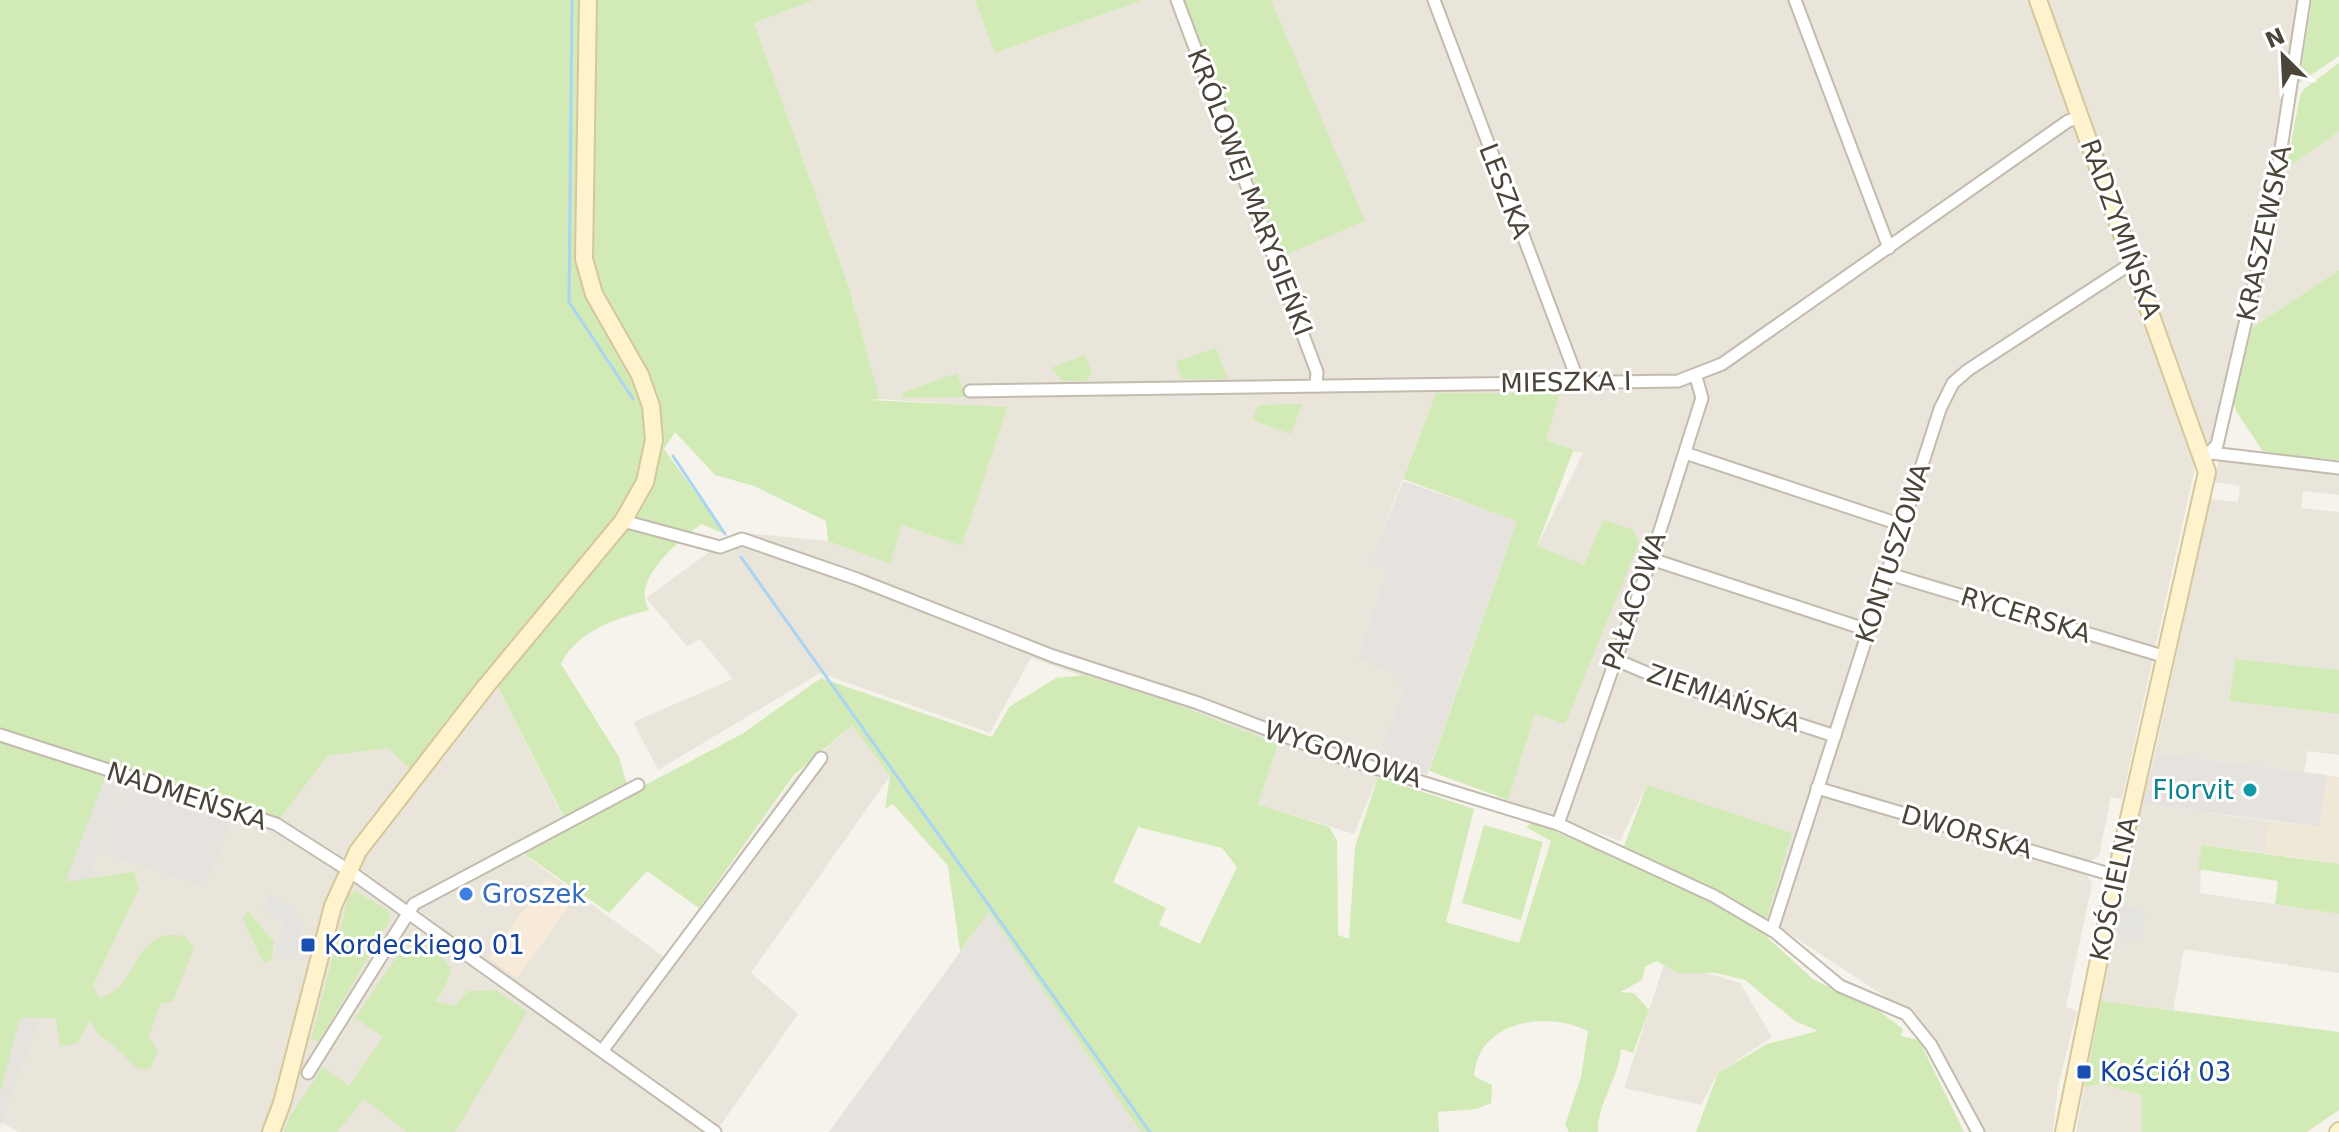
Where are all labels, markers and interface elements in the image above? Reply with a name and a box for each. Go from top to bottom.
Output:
north arrow [2243,16,2323,96]
text: N [2262,23,2289,53]
street label: KRÓLOWEJ MARYSIEŃKI [1181,44,1320,340]
street label: RADZYMIŃSKA [2075,135,2168,323]
street label: LESZKA [1473,139,1537,243]
street label: KRASZEWSKA [2231,142,2297,324]
street label: MIESZKA I [1500,366,1632,398]
street label: KONTUSZOWA [1850,459,1936,647]
street label: PAŁACOWA [1596,528,1672,674]
street label: RYCERSKA [1957,581,2095,649]
street label: ZIEMIAŃSKA [1643,657,1805,738]
street label: WYGONOWA [1260,714,1426,794]
street label: NADMEŃSKA [103,755,271,836]
place label: Florvit [2152,775,2234,805]
marker: Florvit [2241,781,2259,799]
street label: DWORSKA [1898,799,2036,865]
street label: KOŚCIELNA [2083,814,2144,964]
place label: Groszek [482,879,586,909]
marker: Groszek [457,885,475,903]
place label: Kordeckiego 01 [324,930,525,960]
marker: Kordeckiego 01 [299,936,317,954]
place label: Kościół 03 [2100,1057,2231,1087]
marker: Kościół 03 [2075,1063,2093,1081]

